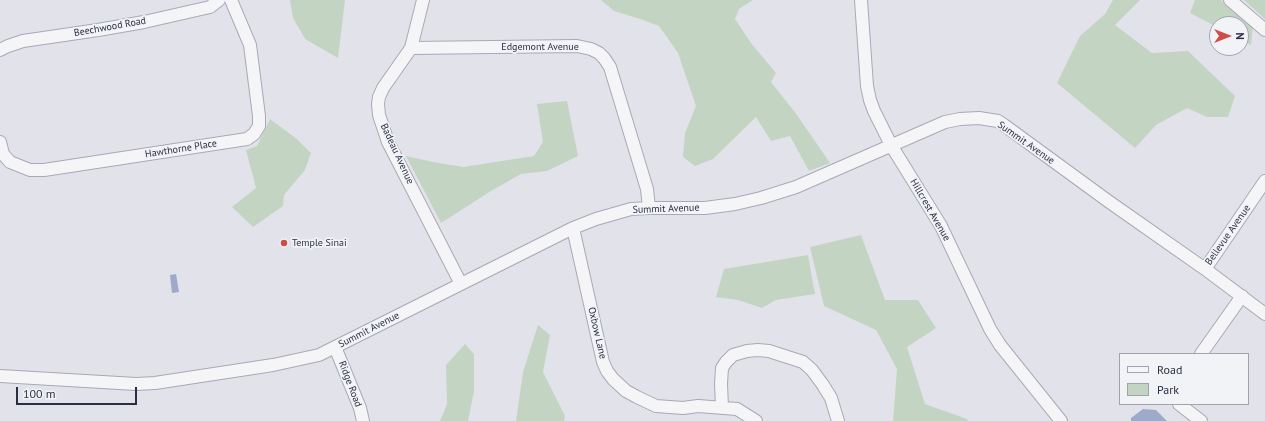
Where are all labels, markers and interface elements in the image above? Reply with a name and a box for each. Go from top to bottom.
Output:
street label: Beechwood Road [73,15,147,39]
north arrow [1209,16,1249,56]
text: N [1233,32,1247,40]
street label: Edgemont Avenue [501,41,579,53]
street label: Summit Avenue [995,119,1057,167]
street label: Badeau Avenue [378,122,416,186]
street label: Hawthorne Place [144,137,218,161]
street label: Hillcrest Avenue [907,177,953,243]
street label: Summit Avenue [632,202,700,216]
street label: Bellevue Avenue [1203,203,1253,267]
place label: Temple Sinai [292,237,347,249]
marker: Temple Sinai [279,238,289,248]
street label: Oxbow Lane [585,306,609,360]
street label: Summit Avenue [336,309,402,351]
legend [1119,353,1249,405]
street label: Ridge Road [336,359,364,409]
text: Road [1157,362,1182,377]
scale bar [18,379,139,405]
text: Park [1157,382,1179,397]
text: 100 m [23,386,56,401]

